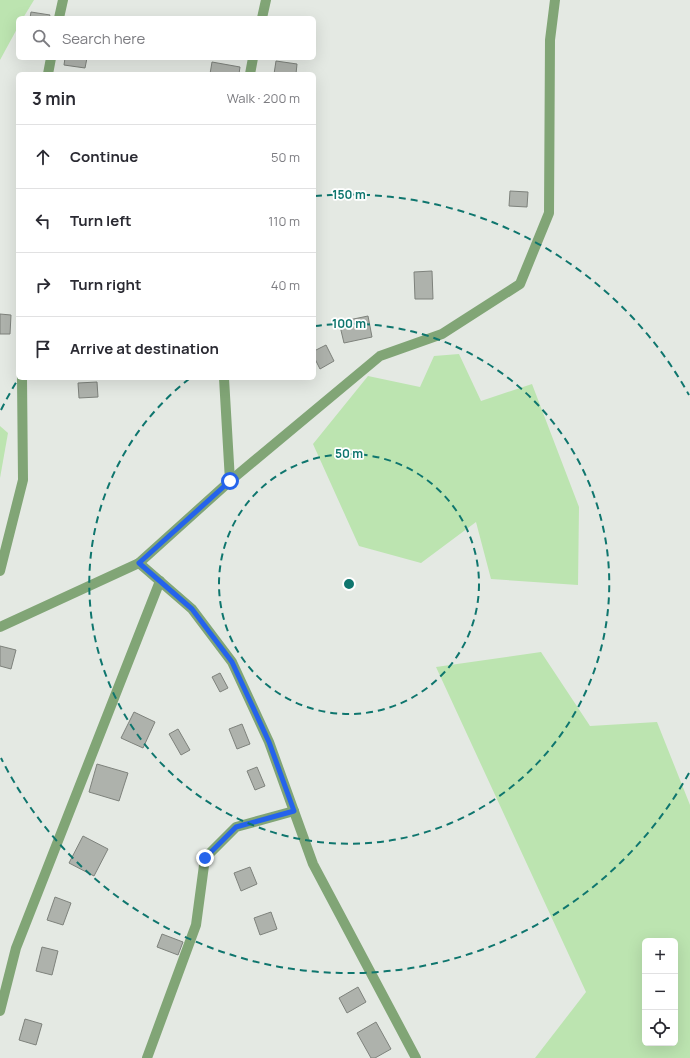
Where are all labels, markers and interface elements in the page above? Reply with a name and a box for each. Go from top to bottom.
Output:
search box [16,16,316,60]
icon: search [30,27,52,49]
text: Search here [62,28,145,49]
text: 3 min [32,87,76,110]
text: Walk · 200 m [227,89,300,107]
icon: ahead [32,146,54,168]
text: Continue [70,146,138,167]
text: 50 m [271,148,300,166]
text: 150 m [332,186,366,203]
icon: left [32,210,54,232]
text: Turn left [70,210,132,231]
text: 110 m [268,212,300,230]
icon: right [32,274,54,296]
text: Turn right [70,274,141,295]
text: 40 m [271,276,300,294]
text: 100 m [332,315,366,332]
icon: arrive [32,338,54,360]
text: Arrive at destination [70,338,219,359]
text: 50 m [335,445,363,462]
route start [221,472,239,490]
centre of rings [342,577,356,591]
route end [196,849,214,867]
map controls [642,938,678,1046]
button: + [642,938,678,974]
button: − [642,974,678,1010]
button: locate [642,1010,678,1046]

